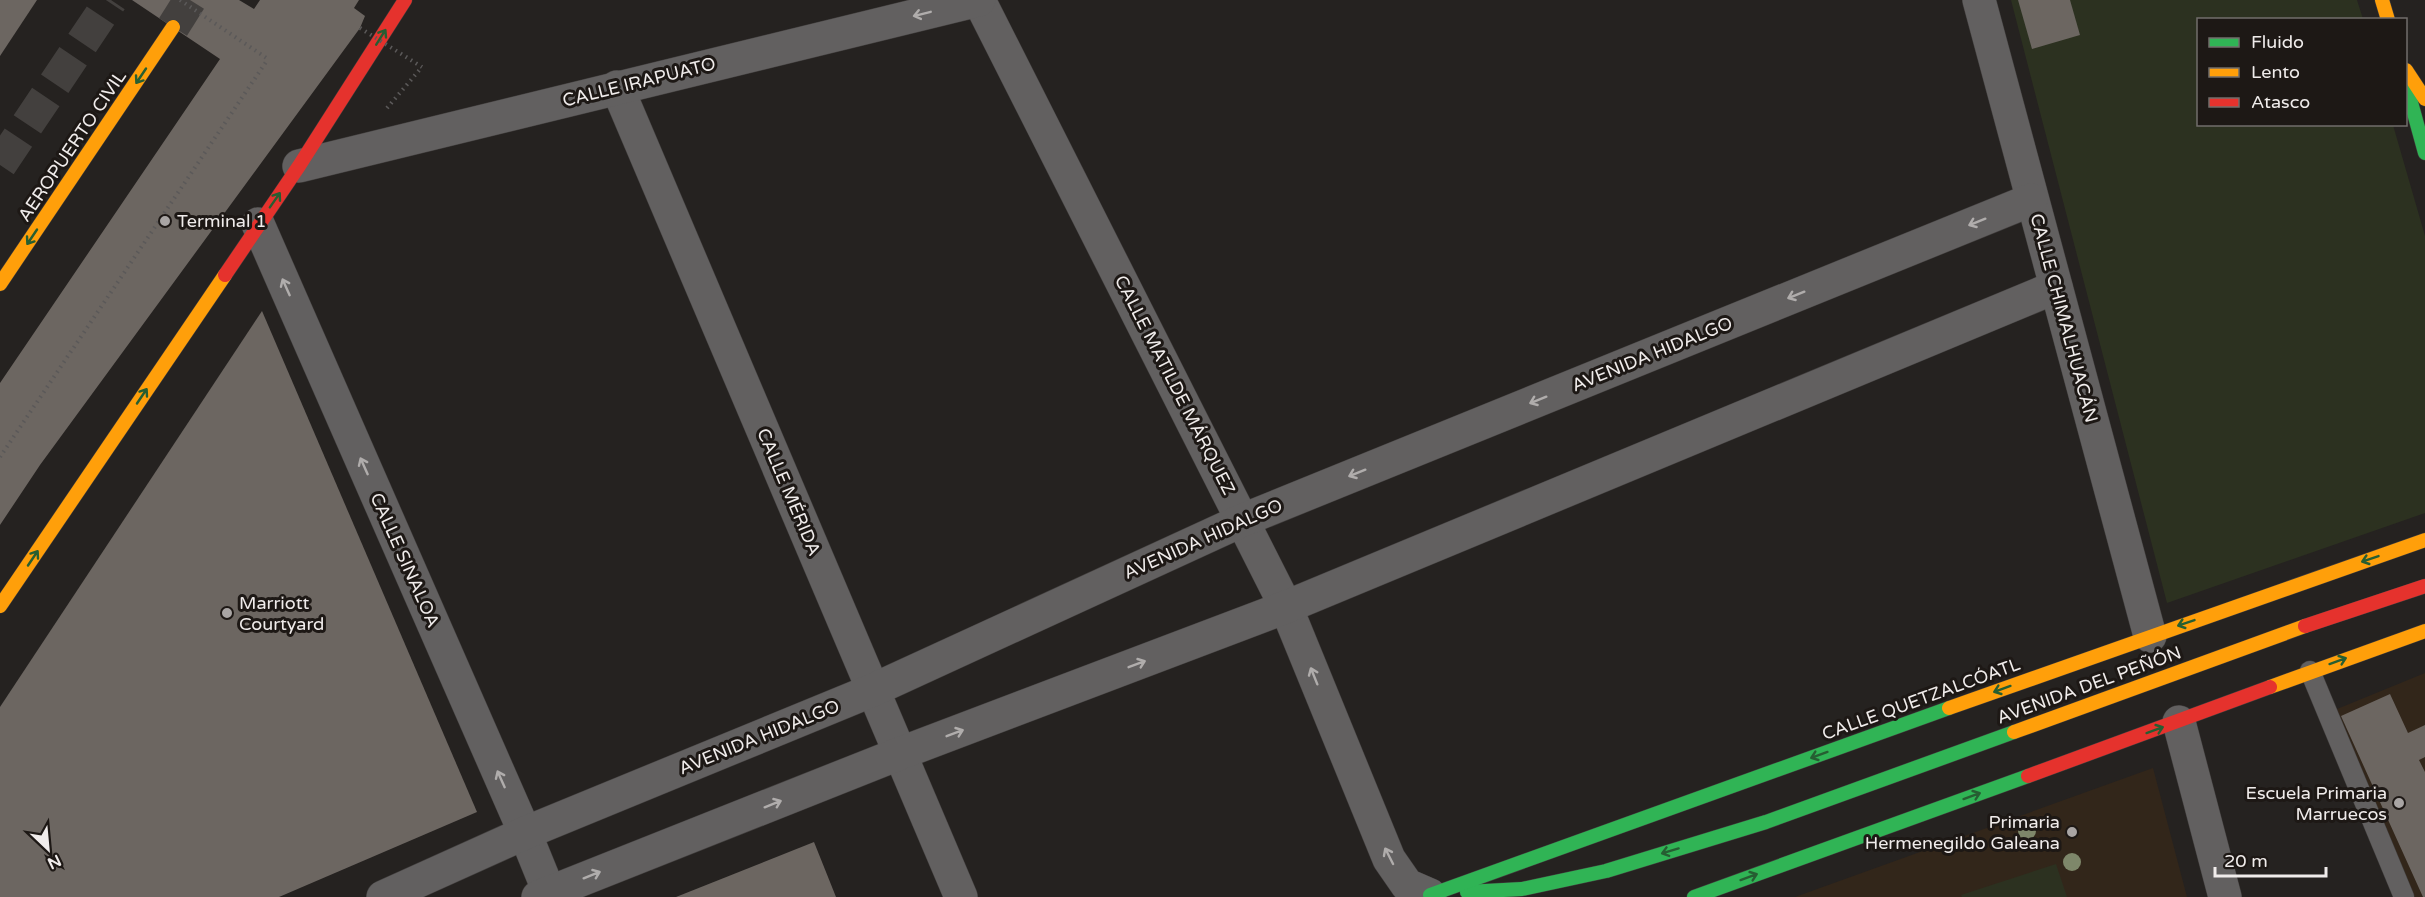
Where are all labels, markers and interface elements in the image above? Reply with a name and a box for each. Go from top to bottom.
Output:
one-way arrow [913,8,932,20]
legend [2197,18,2407,126]
one-way arrow [376,29,388,46]
text: Fluido [2251,31,2304,53]
street label: CALLE IRAPUATO [560,52,718,112]
text: Lento [2251,61,2300,83]
street label: AEROPUERTO CIVIL [13,66,131,226]
one-way arrow [135,67,147,83]
text: Atasco [2251,91,2310,113]
one-way arrow [269,193,281,209]
place label: Terminal 1 [177,210,266,232]
street label: CALLE CHIMALHUACÁN [2025,211,2103,425]
marker: Terminal 1 [158,214,172,228]
one-way arrow [1968,217,1987,228]
one-way arrow [26,229,38,245]
street label: CALLE MATILDE MÁRQUEZ [1110,272,1240,498]
one-way arrow [280,279,291,297]
one-way arrow [1788,290,1806,301]
street label: AVENIDA HIDALGO [1568,312,1736,396]
one-way arrow [136,389,148,405]
one-way arrow [1529,395,1548,406]
street label: CALLE MÉRIDA [752,425,826,559]
one-way arrow [358,457,369,476]
one-way arrow [1348,468,1367,479]
street label: CALLE SINALOA [365,489,445,631]
street label: AVENIDA HIDALGO [1120,494,1286,584]
one-way arrow [27,550,39,567]
one-way arrow [2361,554,2380,565]
place label: Marriott Courtyard [239,592,324,635]
marker: Marriott Courtyard [220,606,234,620]
one-way arrow [2177,619,2196,630]
street label: AVENIDA DEL PEÑÓN [1994,641,2184,729]
street label: CALLE QUETZALCÓATL [1819,653,2024,745]
one-way arrow [2328,655,2347,666]
one-way arrow [1127,657,1146,668]
one-way arrow [1308,668,1319,686]
one-way arrow [1993,684,2012,695]
street label: AVENIDA HIDALGO [675,695,843,779]
one-way arrow [2146,724,2164,735]
one-way arrow [945,727,964,738]
one-way arrow [1810,750,1828,761]
one-way arrow [495,771,507,789]
place label: Escuela Primaria Marruecos [2246,782,2387,825]
one-way arrow [1962,790,1981,801]
marker: Escuela Primaria Marruecos [2392,796,2406,810]
one-way arrow [763,798,782,809]
place label: Primaria Hermenegildo Galeana [1865,811,2060,854]
north arrow [18,819,78,879]
marker: Primaria Hermenegildo Galeana [2065,825,2079,839]
scale bar [2215,840,2326,878]
one-way arrow [1661,846,1680,857]
one-way arrow [1383,848,1394,866]
text: N [44,850,64,873]
text: 20 m [2224,850,2268,872]
one-way arrow [582,869,601,880]
one-way arrow [1739,871,1758,882]

